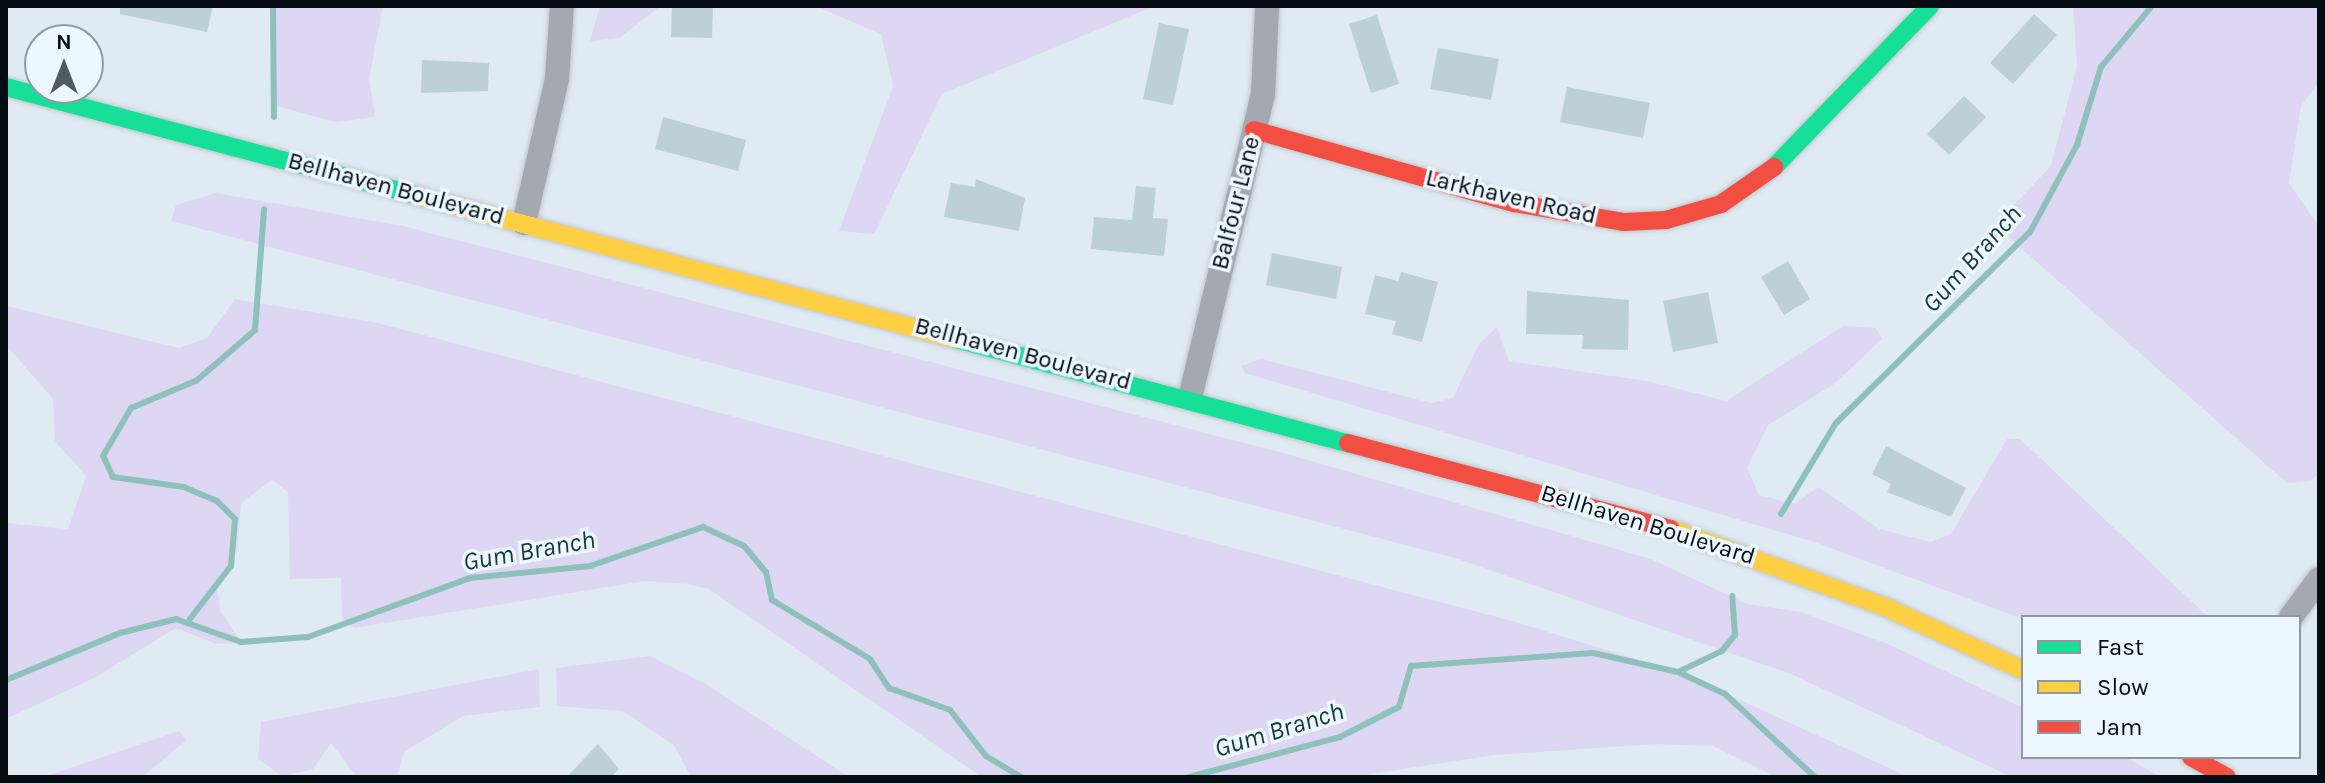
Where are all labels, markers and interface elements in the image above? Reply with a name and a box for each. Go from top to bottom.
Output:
north arrow [24,24,104,104]
text: N [56,29,72,55]
street label: Balfour Lane [1206,133,1266,273]
street label: Bellhaven Boulevard [285,146,507,232]
street label: Larkhaven Road [1423,163,1599,231]
water label: Gum Branch [1916,199,2028,319]
street label: Bellhaven Boulevard [912,311,1134,397]
street label: Bellhaven Boulevard [1537,479,1759,571]
water label: Gum Branch [461,524,597,578]
legend [2021,615,2301,759]
text: Fast [2097,633,2144,661]
text: Slow [2097,673,2149,701]
water label: Gum Branch [1211,696,1347,764]
text: Jam [2097,713,2142,741]

